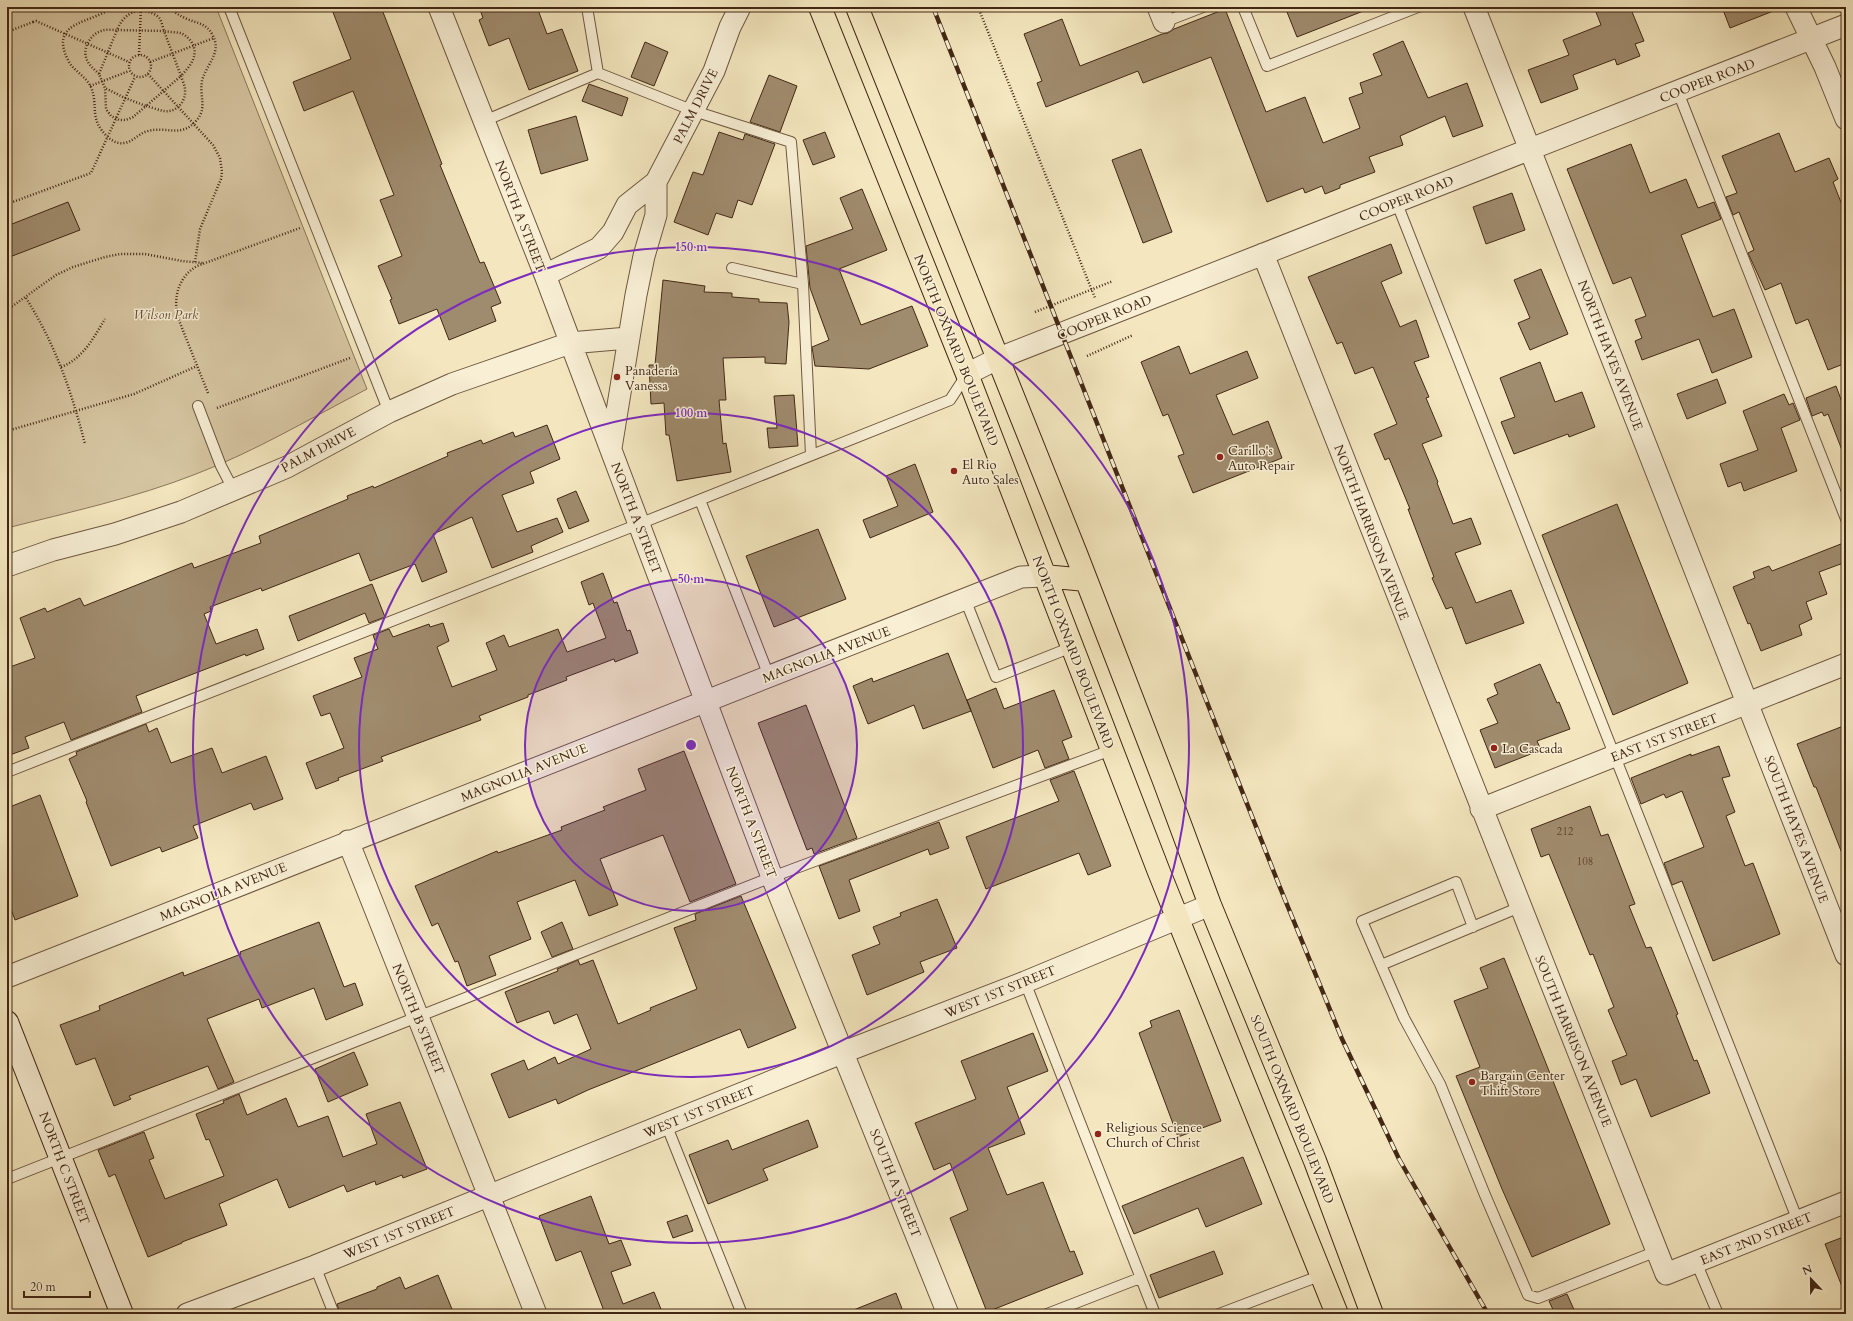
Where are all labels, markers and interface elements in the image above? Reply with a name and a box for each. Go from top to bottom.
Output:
street label: COOPER ROAD [1657,54,1758,107]
street label: PALM DRIVE [669,66,723,147]
street label: NORTH A STREET [490,158,550,275]
street label: COOPER ROAD [1356,172,1456,226]
text: 150 m [675,239,708,255]
street label: NORTH OXNARD BOULEVARD [909,252,1003,449]
street label: NORTH HAYES AVENUE [1573,278,1647,433]
street label: COOPER ROAD [1054,291,1154,345]
park label: Wilson Park [134,306,199,324]
place label: Panadería Vanessa [625,362,679,395]
marker: Panadería Vanessa [612,372,622,382]
text: 100 m [675,405,708,421]
street label: PALM DRIVE [278,423,359,477]
place label: Carillo's Auto Repair [1228,442,1295,475]
street label: NORTH HARRISON AVENUE [1329,442,1413,623]
marker: Carillo's Auto Repair [1215,452,1225,462]
place label: El Rio Auto Sales [962,456,1019,489]
street label: NORTH A STREET [606,460,666,577]
marker: El Rio Auto Sales [949,466,959,476]
street label: NORTH OXNARD BOULEVARD [1028,553,1118,751]
text: 50 m [678,571,705,587]
street label: MAGNOLIA AVENUE [760,622,893,688]
street label: EAST 1ST STREET [1608,709,1721,767]
centre of rings [684,738,698,752]
street label: MAGNOLIA AVENUE [458,739,591,807]
place label: La Cascada [1502,740,1563,758]
marker: La Cascada [1489,743,1499,753]
street label: SOUTH HAYES AVENUE [1760,753,1833,906]
street label: NORTH A STREET [721,764,781,881]
house number: 212 [1557,824,1574,839]
house number: 108 [1577,854,1593,869]
street label: MAGNOLIA AVENUE [157,858,290,926]
street label: SOUTH HARRISON AVENUE [1530,953,1616,1130]
street label: NORTH B STREET [388,961,449,1078]
street label: WEST 1ST STREET [941,961,1059,1023]
street label: SOUTH OXNARD BOULEVARD [1246,1012,1338,1206]
place label: Bargain Center Thift Store [1480,1067,1565,1100]
marker: Bargain Center Thift Store [1467,1077,1477,1087]
street label: WEST 1ST STREET [640,1081,758,1143]
street label: NORTH C STREET [34,1109,94,1228]
place label: Religious Science Church of Christ [1106,1119,1202,1152]
street label: SOUTH A STREET [865,1126,925,1241]
marker: Religious Science Church of Christ [1093,1129,1103,1139]
street label: WEST 1ST STREET [340,1202,458,1264]
street label: EAST 2ND STREET [1698,1208,1815,1270]
north arrow [1791,1259,1831,1299]
text: N [1800,1261,1815,1279]
scale bar [24,1273,90,1299]
text: 20 m [30,1279,57,1295]

